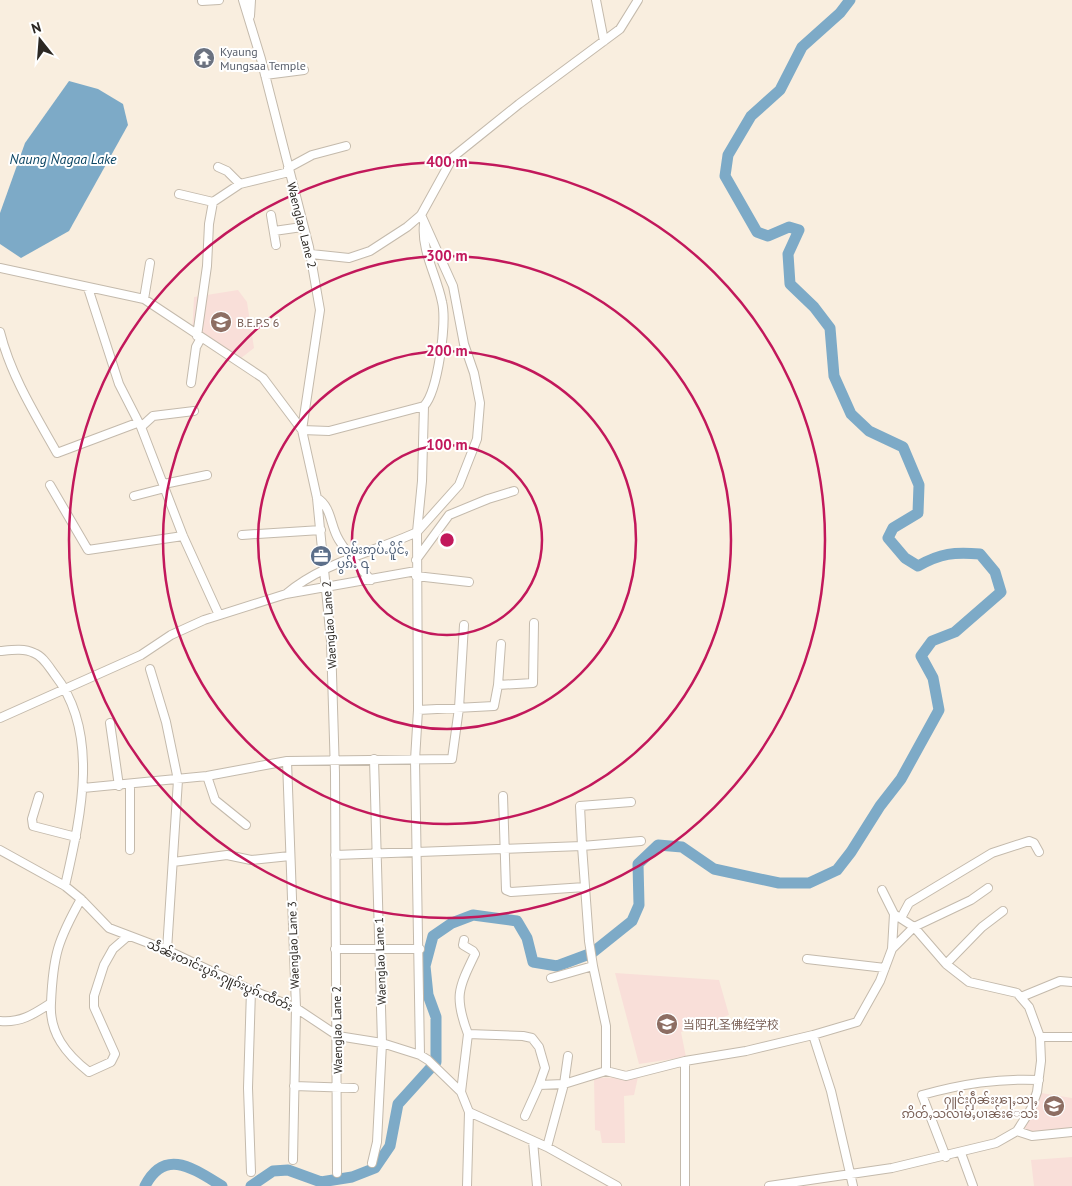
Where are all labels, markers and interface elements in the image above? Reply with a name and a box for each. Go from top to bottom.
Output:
north arrow [15,15,65,65]
text: N [29,18,43,38]
place label: Kyaung Mungsaa Temple [220,44,306,73]
temple icon: Kyaung Mungsaa Temple [192,46,216,70]
water label: Naung Nagaa Lake [10,150,117,168]
text: 400 m [426,152,468,171]
street label: Waenglao Lane 2 [284,181,320,269]
text: 300 m [426,246,468,265]
school or university icon: B.E.P.S 6 [209,310,233,334]
place label: B.E.P.S 6 [237,315,279,330]
text: 200 m [426,341,468,360]
text: 100 m [426,435,468,454]
centre of rings [438,531,456,549]
place label: လုမ်းဢုပ်ႉပိူင်ႇ ပွၵ်ႉ ႖ [337,541,409,574]
office icon: လုမ်းဢုပ်ႉပိူင်ႇ ပွၵ်ႉ ႖ [309,544,333,568]
street label: Waenglao Lane 2 [318,581,340,669]
street label: Waenglao Lane 3 [284,901,302,989]
street label: Waenglao Lane 1 [371,917,389,1005]
street label: သဵၼ်ႈတၢင်းပွၵ်ႉႁူၵ်းပွၵ်ႉၸဵတ်း [144,935,296,1017]
street label: Waenglao Lane 2 [329,986,345,1074]
school or university icon: 当阳孔圣佛经学校 [655,1012,679,1036]
place label: 当阳孔圣佛经学校 [683,1017,779,1032]
place label: ႁူင်းႁဵၼ်းၽႃႇသႃႇ ဢိတ်ႇသလၢမ်ႇပၢၼ်းေသး [901,1091,1038,1121]
school or university icon: ႁူင်းႁဵၼ်းၽႃႇသႃႇ ဢိတ်ႇသလၢမ်ႇပၢၼ်းေသး [1042,1094,1066,1118]

